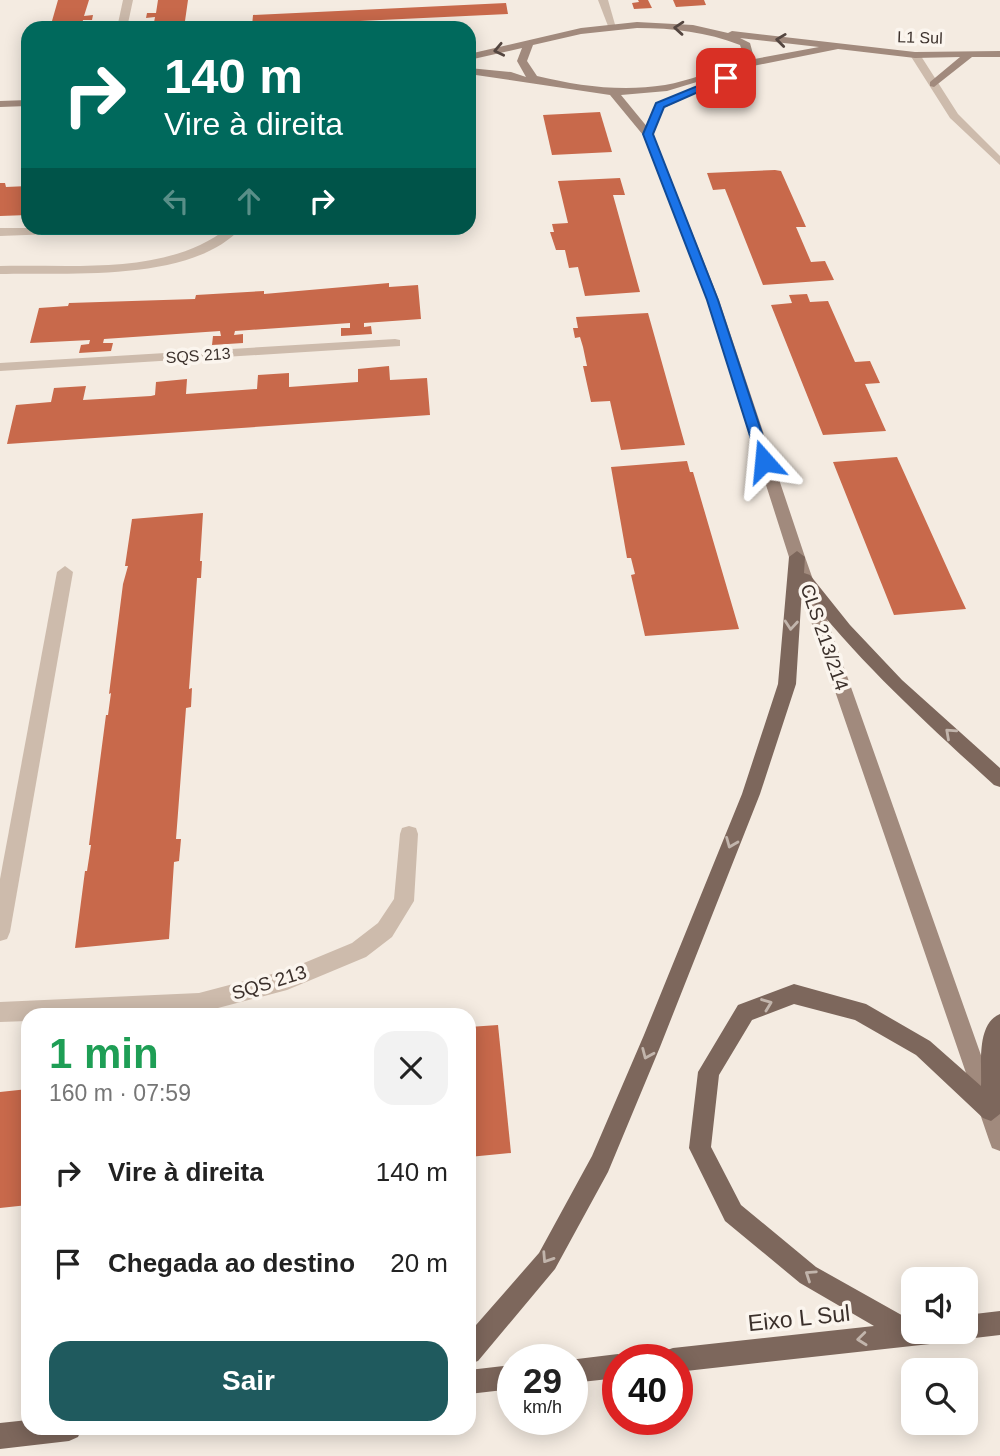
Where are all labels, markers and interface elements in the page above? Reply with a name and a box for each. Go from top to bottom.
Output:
one-way arrow [673,21,684,36]
street label: L1 Sul [897,28,943,47]
one-way arrow [775,32,787,47]
one-way arrow [493,42,505,56]
pin [696,48,756,108]
icon: right [49,49,140,140]
text: 140 m [164,49,303,103]
icon: arrive [707,59,745,97]
text: Vire à direita [164,106,343,142]
icon: left [157,182,195,220]
icon: ahead [230,182,268,220]
icon: right [303,182,341,220]
street label: SQS 213 [165,345,231,366]
position arrow [727,424,801,498]
street label: CLS 213/214 [797,581,853,693]
one-way arrow [784,620,799,631]
one-way arrow [945,729,958,742]
one-way arrow [726,837,740,849]
street label: SQS 213 [229,961,309,1004]
one-way arrow [760,999,772,1013]
text: 1 min [49,1030,159,1077]
button: close [374,1031,448,1105]
one-way arrow [641,1047,655,1060]
text: 160 m · 07:59 [49,1080,191,1106]
icon: right [49,1154,87,1192]
text: Vire à direita [108,1157,264,1187]
text: 140 m [376,1157,448,1187]
icon: arrive [49,1245,87,1283]
text: Chegada ao destino [108,1248,355,1278]
text: 20 m [390,1248,448,1278]
one-way arrow [543,1251,556,1264]
map controls [901,1267,978,1435]
button: sound [901,1267,978,1344]
one-way arrow [805,1271,818,1284]
street label: Eixo L Sul [747,1300,851,1336]
one-way arrow [856,1332,868,1347]
button: Sair [49,1341,448,1421]
speed limit sign: 40 [602,1344,693,1435]
button: search [901,1358,978,1435]
text: 29 [523,1361,562,1400]
text: km/h [523,1397,562,1417]

